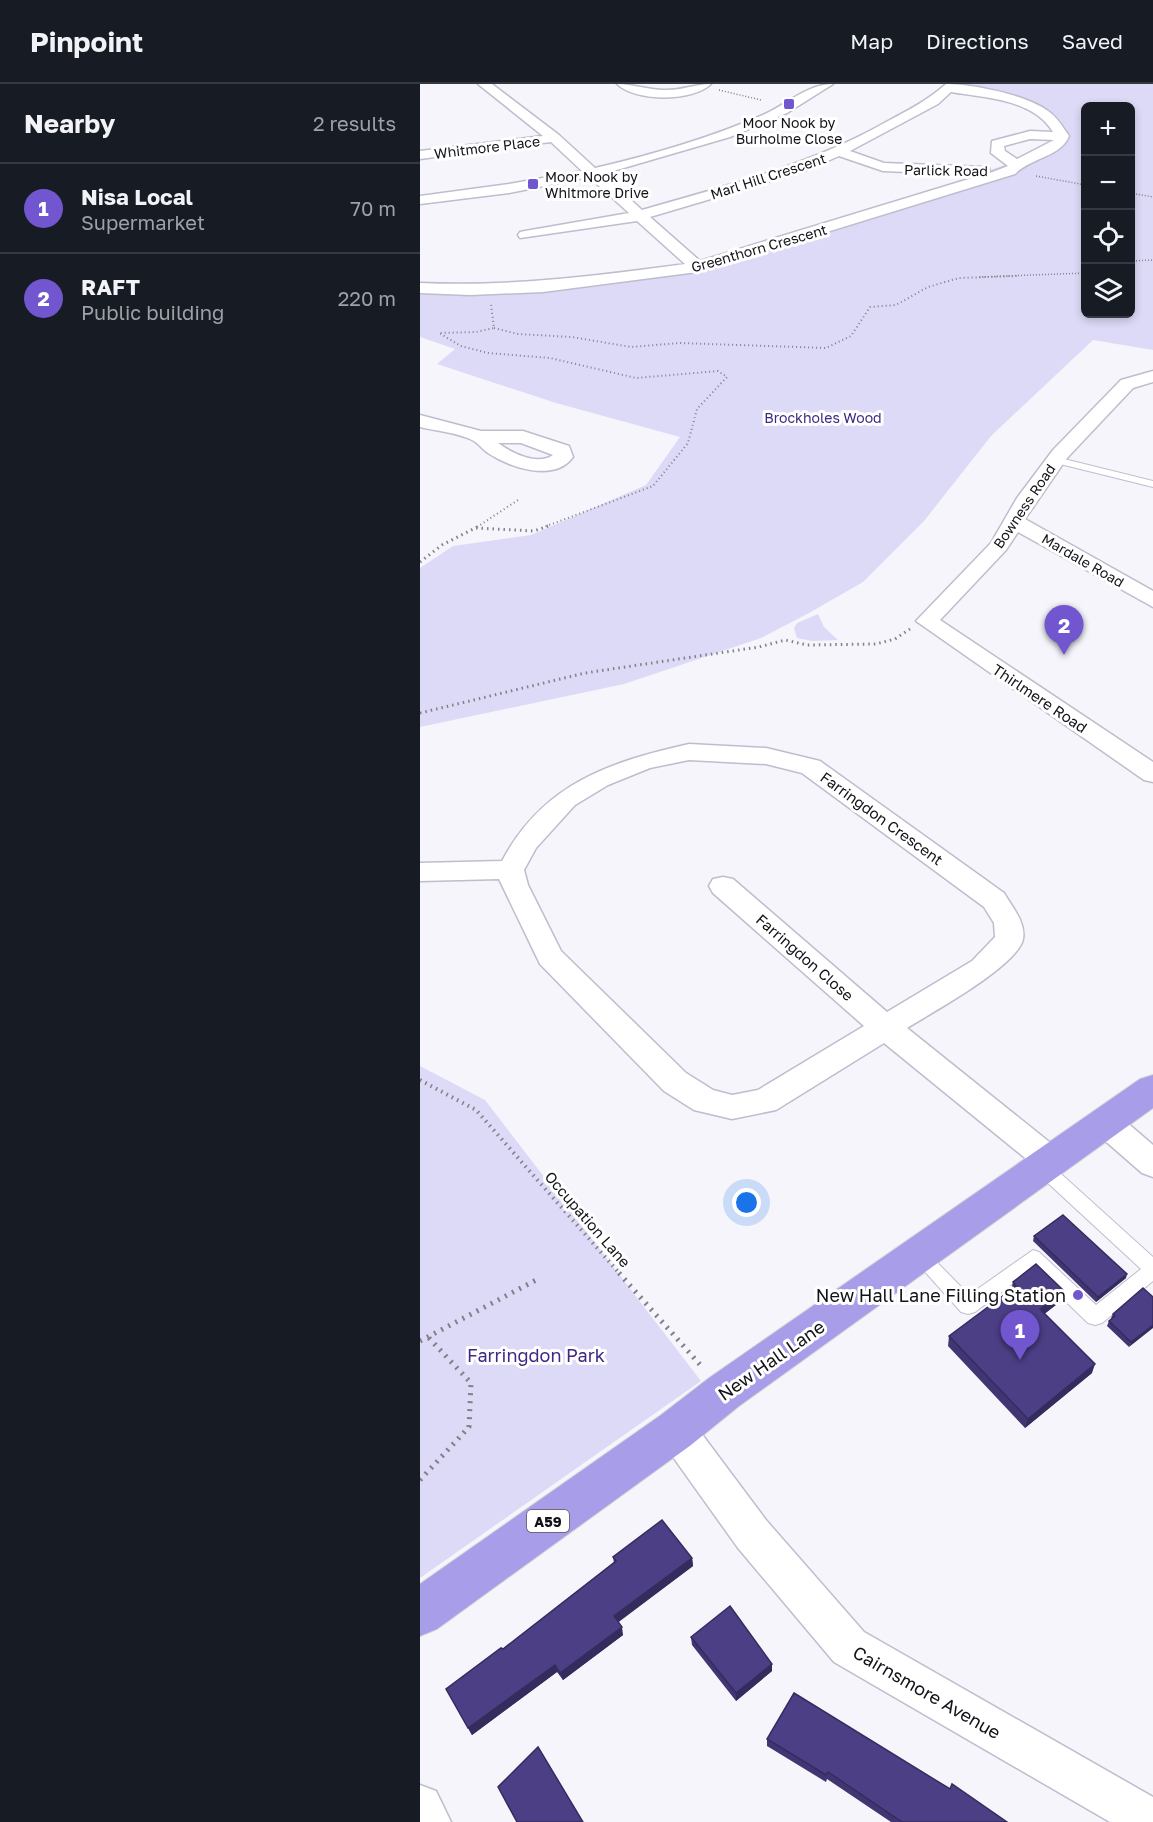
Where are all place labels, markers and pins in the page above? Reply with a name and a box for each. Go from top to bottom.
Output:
marker: Moor Nook by Burholme Close [782,97,796,111]
place label: Moor Nook by Burholme Close [736,114,842,147]
place label: Moor Nook by Whitmore Drive [545,168,649,201]
marker: Moor Nook by Whitmore Drive [526,177,540,191]
pin: 2 [1044,606,1084,655]
place label: New Hall Lane Filling Station [816,1284,1066,1306]
marker: New Hall Lane Filling Station [1071,1288,1085,1302]
pin: 1 [1000,1310,1040,1360]

